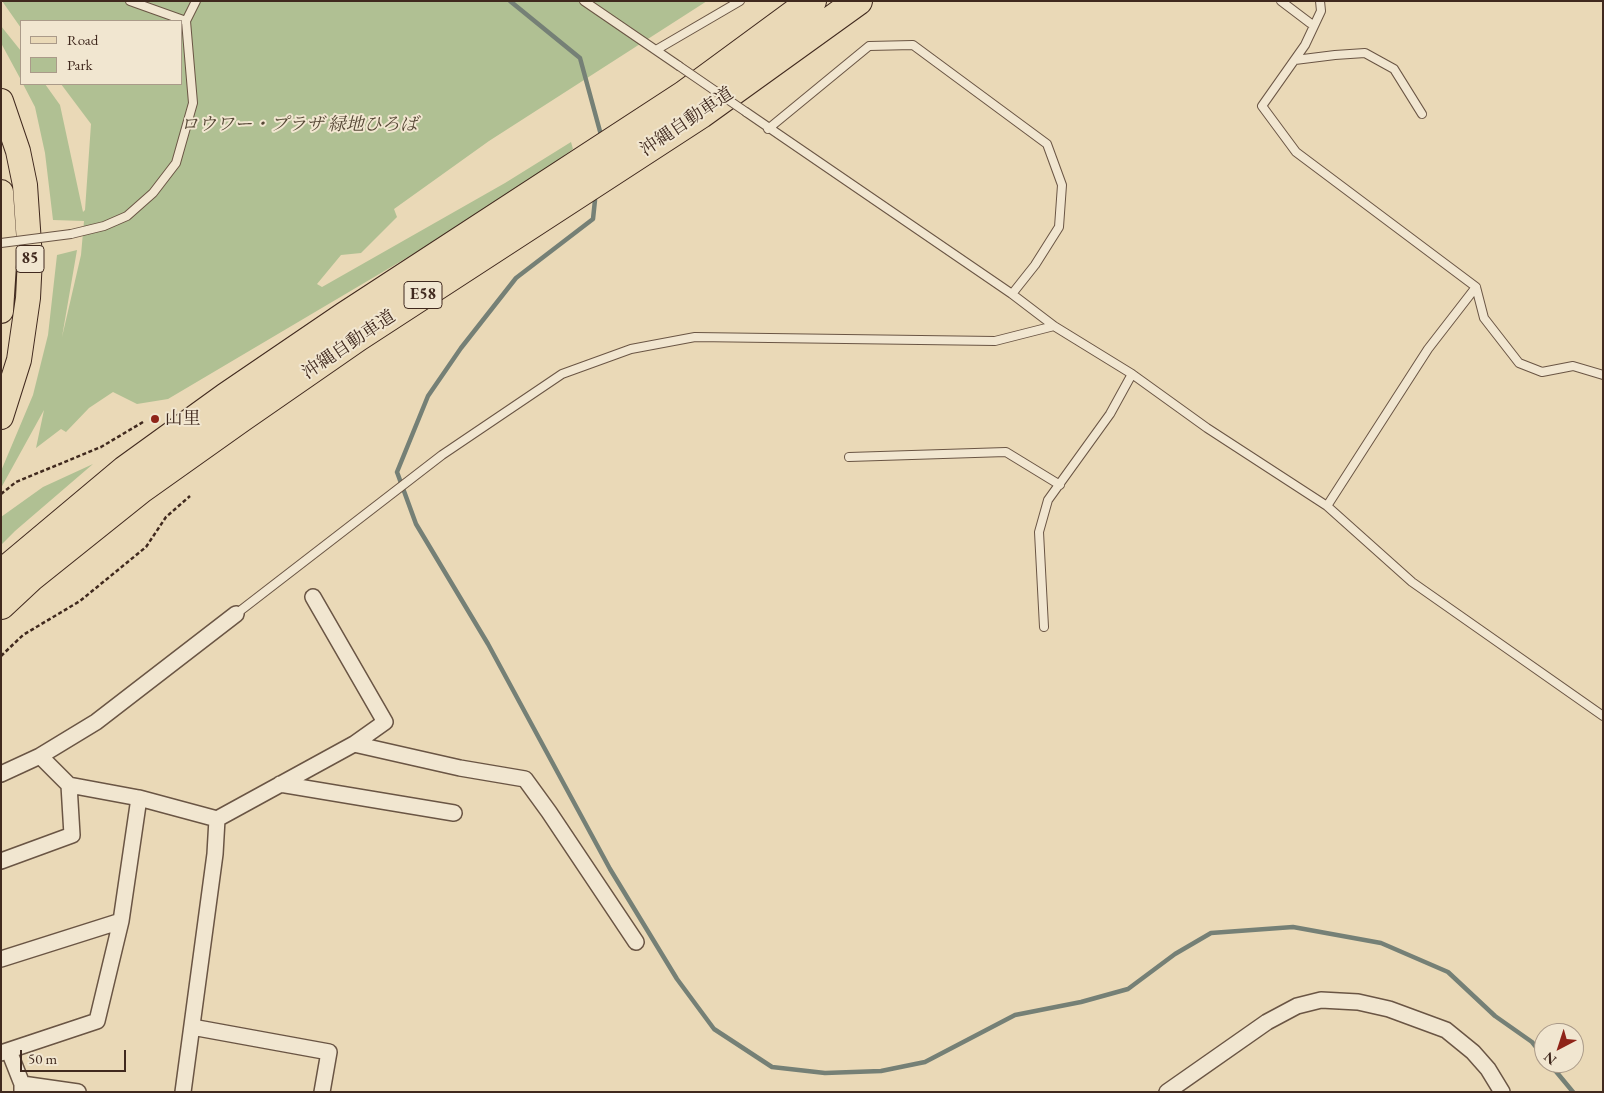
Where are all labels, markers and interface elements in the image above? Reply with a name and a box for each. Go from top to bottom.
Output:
legend [20,20,182,85]
text: Road [67,30,98,49]
text: Park [67,55,93,74]
street label: 沖縄自動車道 [636,83,738,161]
park label: ロウワー・プラザ 緑地ひろば [180,114,418,136]
road number: 85 [16,245,44,272]
road number: E58 [404,282,442,308]
street label: 沖縄自動車道 [298,306,400,384]
place label: 山里 [165,408,201,430]
marker: 山里 [149,413,161,425]
north arrow [1534,1023,1584,1073]
scale bar [22,1040,129,1072]
text: N [1540,1048,1560,1069]
text: 50 m [28,1049,57,1068]

